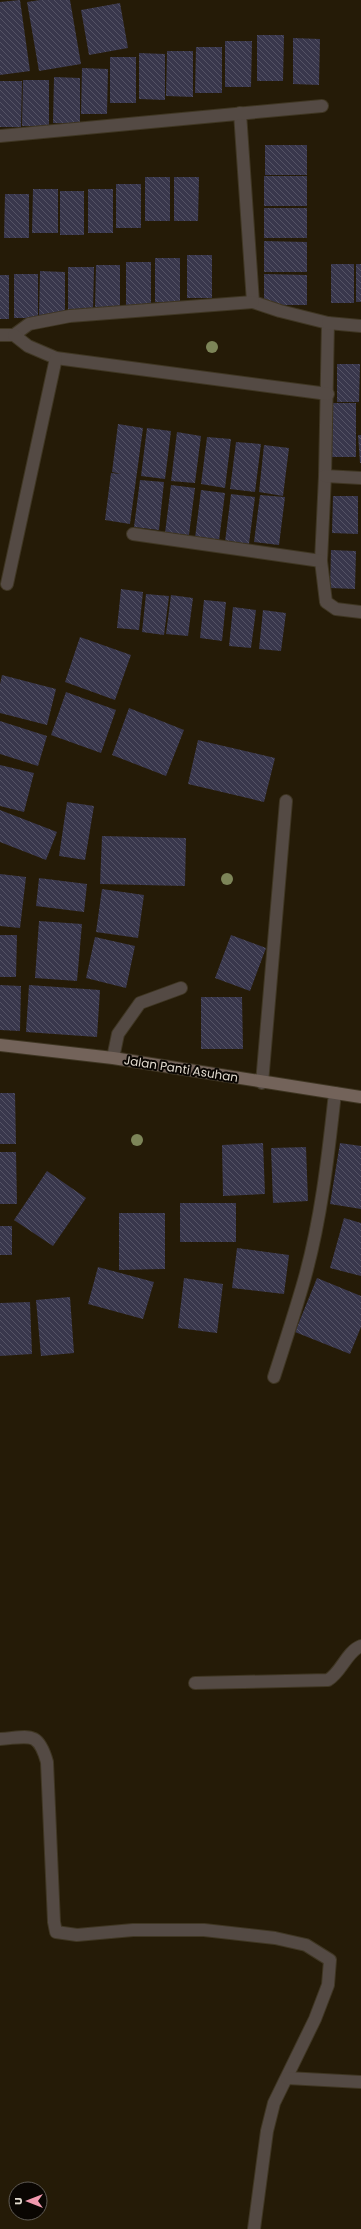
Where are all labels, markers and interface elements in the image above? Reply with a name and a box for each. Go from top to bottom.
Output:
street label: Jalan Panti Asuhan [123,1051,239,1086]
north arrow [8,2181,48,2221]
text: U [10,2197,26,2205]

